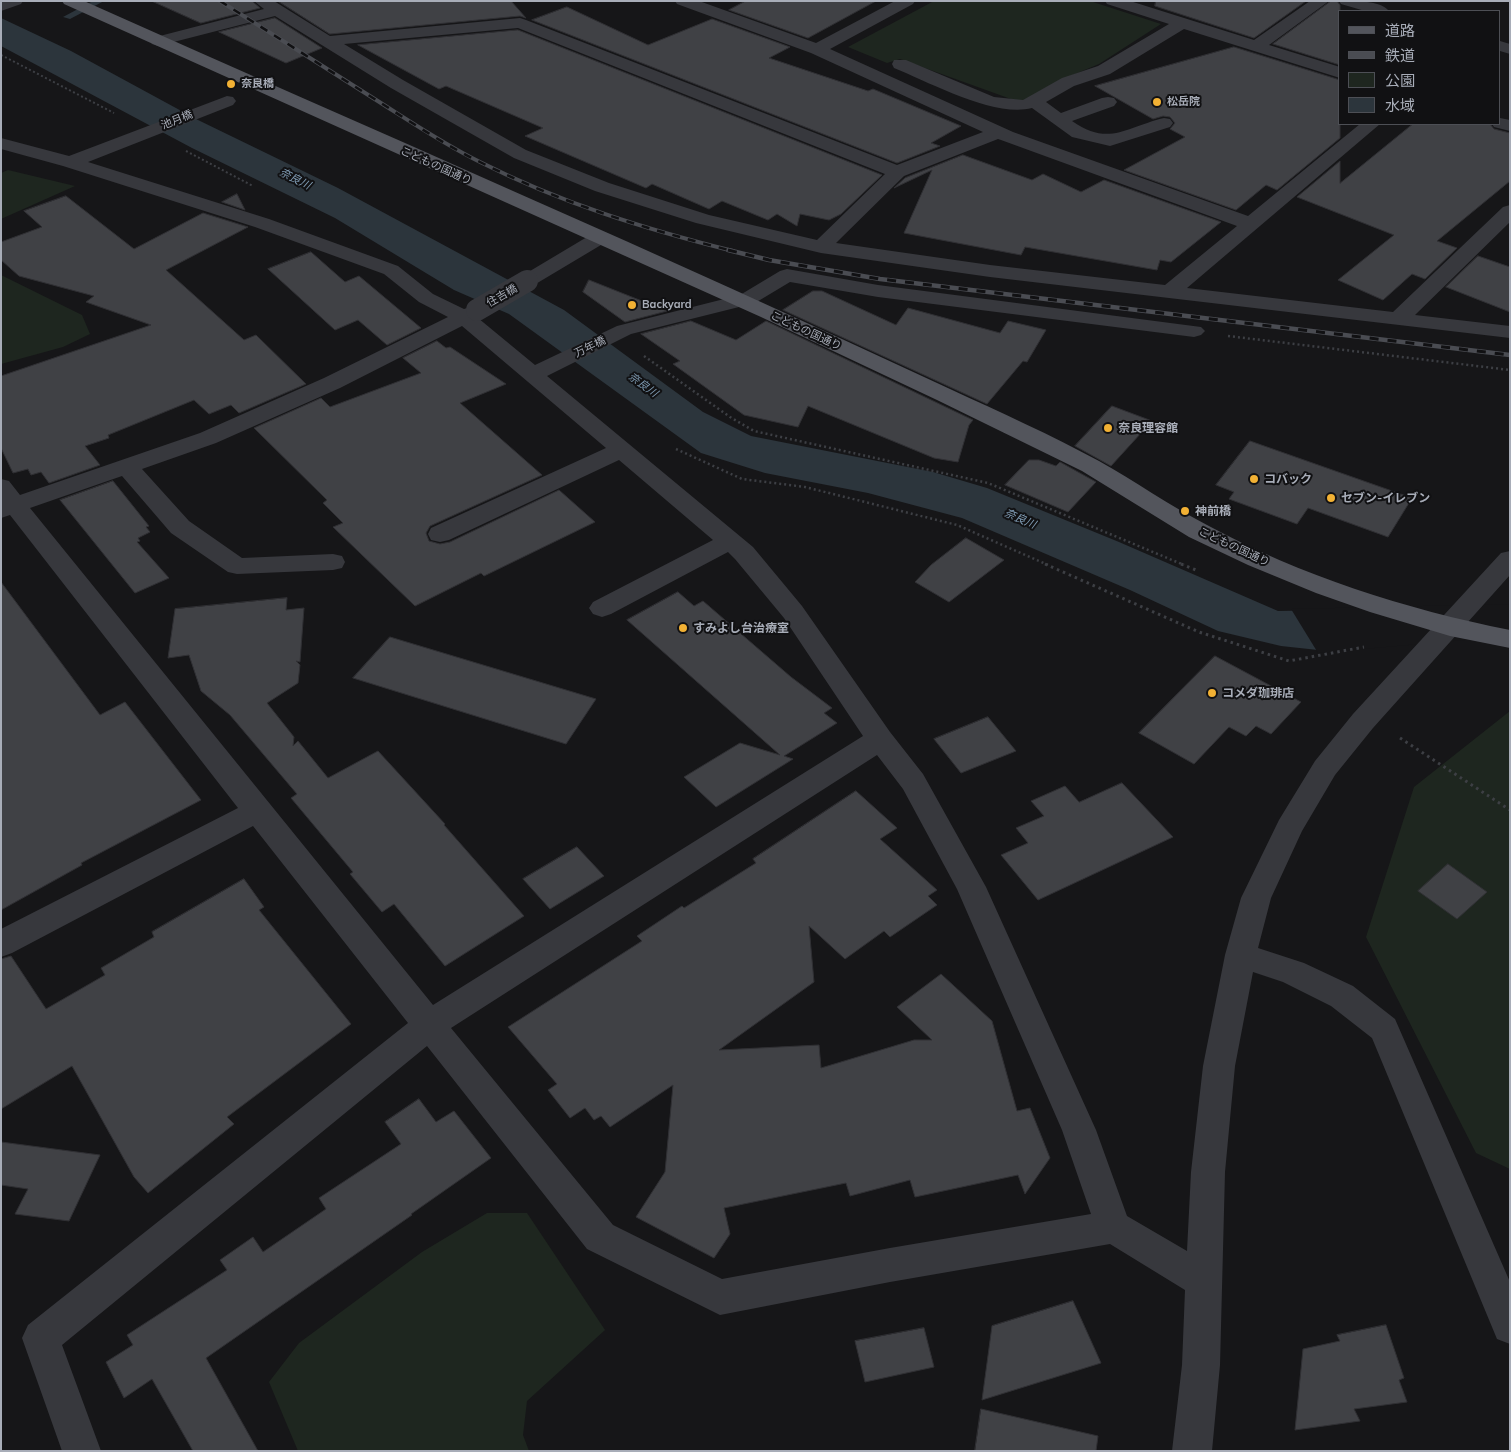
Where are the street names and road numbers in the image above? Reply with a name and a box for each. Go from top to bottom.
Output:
street label: 池月橋 [159,108,195,132]
street label: こどもの国通り [398,144,474,188]
street label: 住吉橋 [484,282,520,310]
street label: こどもの国通り [768,309,844,353]
street label: 万年橋 [572,334,608,360]
street label: こどもの国通り [1196,525,1272,569]

